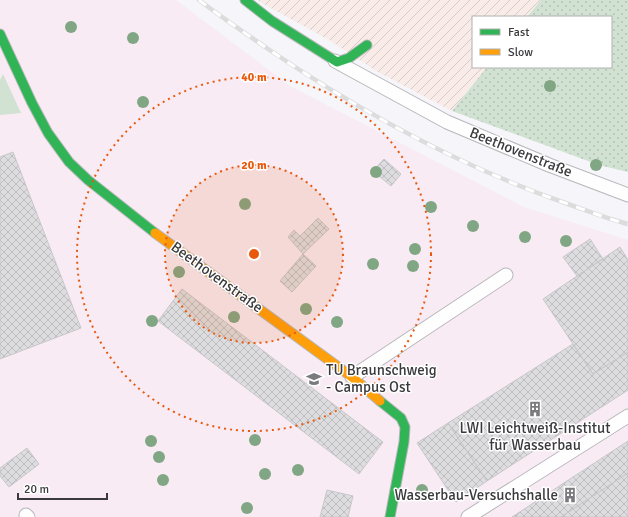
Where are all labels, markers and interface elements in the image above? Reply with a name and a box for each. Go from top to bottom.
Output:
legend [472,16,612,68]
text: Fast [508,25,529,40]
text: Slow [508,45,533,60]
text: 40 m [241,70,267,85]
street label: Beethovenstraße [467,123,575,181]
text: 20 m [241,158,267,173]
street label: Beethovenstraße [168,238,266,316]
centre of rings [247,247,261,261]
place label: TU Braunschweig - Campus Ost [326,361,437,396]
school or university icon: TU Braunschweig - Campus Ost [305,370,323,388]
building icon: LWI Leichtweiß-Institut für Wasserbau [526,400,544,418]
place label: LWI Leichtweiß-Institut für Wasserbau [459,419,611,454]
scale bar [18,475,107,501]
text: 20 m [24,482,49,497]
place label: Wasserbau-Versuchshalle [394,486,558,504]
building icon: Wasserbau-Versuchshalle [561,486,579,504]

